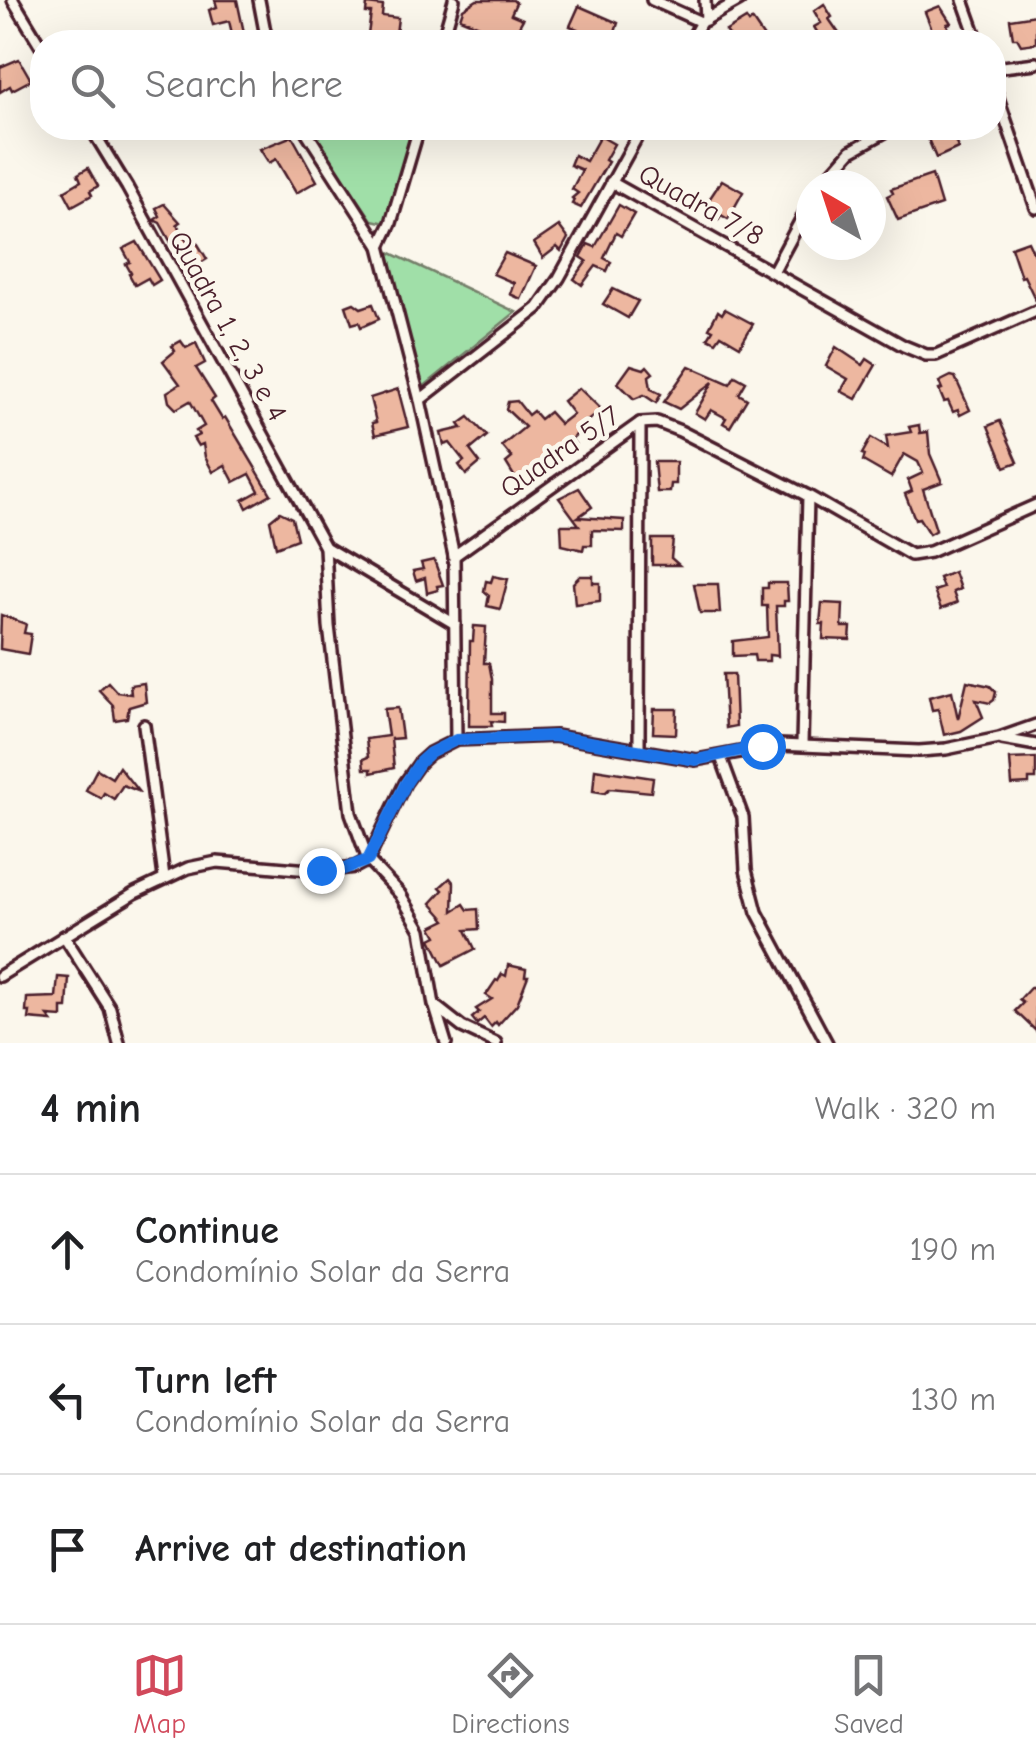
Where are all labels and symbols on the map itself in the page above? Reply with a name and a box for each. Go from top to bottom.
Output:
street label: Quadra 7/8 [633,158,769,252]
north arrow [796,170,886,260]
street label: Quadra 1, 2, 3 e 4 [163,226,293,426]
street label: Quadra 5/7 [494,399,626,505]
route start [740,724,786,770]
route end [299,848,345,894]

